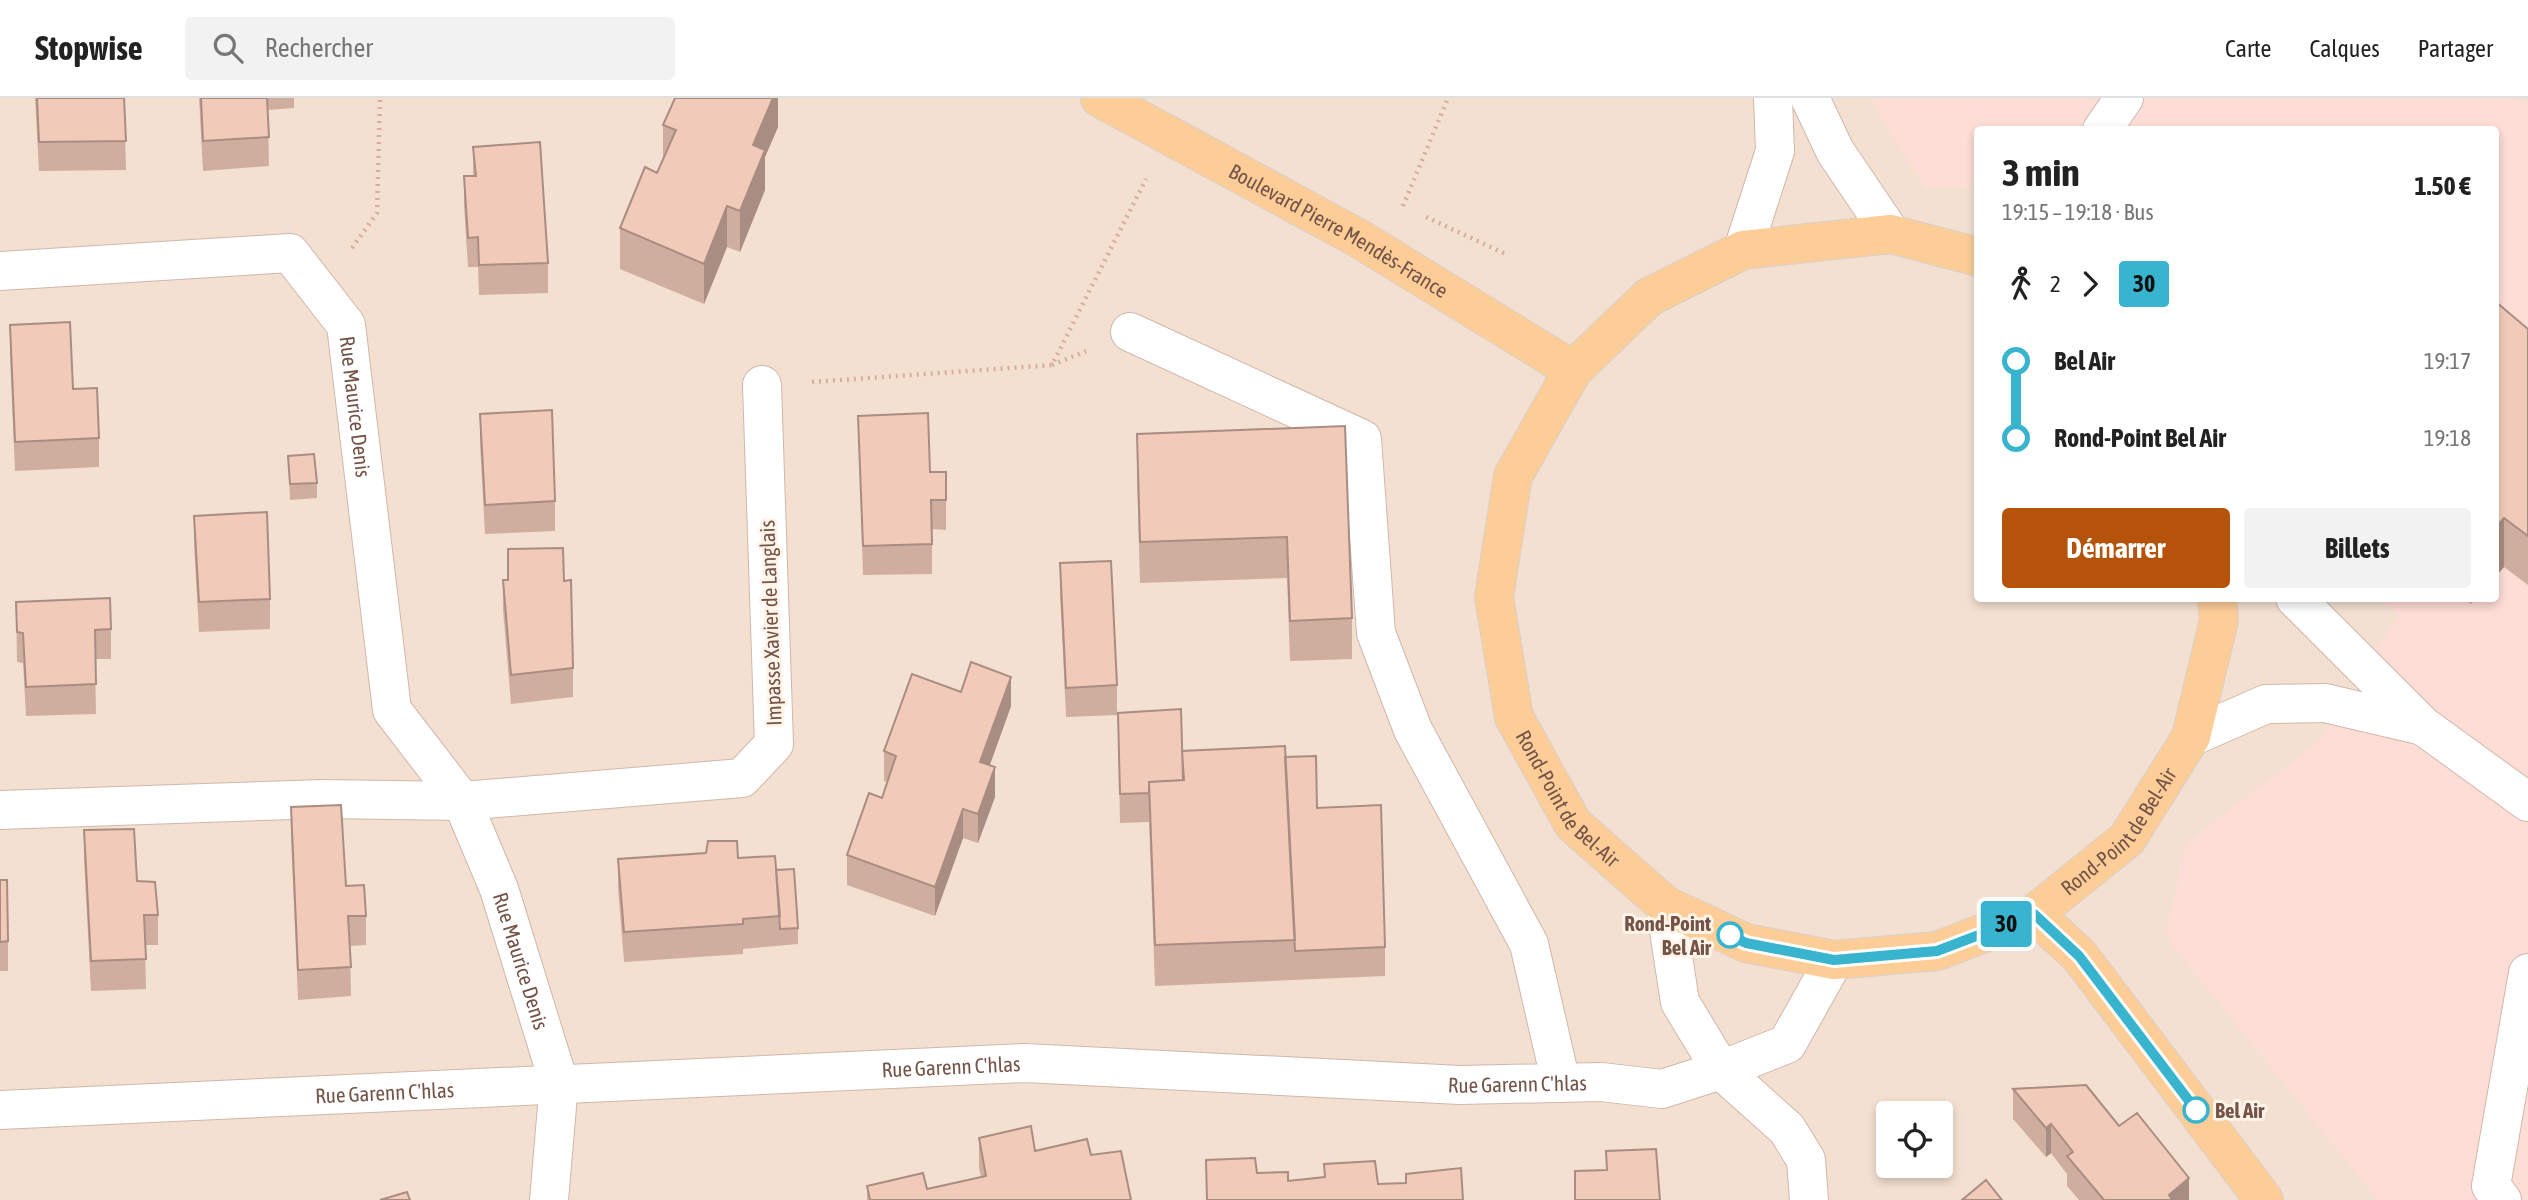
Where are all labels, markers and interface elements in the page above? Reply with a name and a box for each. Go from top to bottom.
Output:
search box [185,17,675,80]
text: Stopwise [35,29,143,67]
icon: search [209,29,247,67]
text: Rechercher [265,33,373,63]
text: Carte [2225,35,2271,62]
text: Calques [2309,35,2380,62]
text: Partager [2418,35,2493,62]
text: 3 min [2002,151,2080,194]
street label: Boulevard Pierre Mendès-France [1225,158,1453,302]
text: 1.50 € [2414,171,2471,201]
text: 19:15 – 19:18 · Bus [2002,199,2154,225]
icon: walk [2002,265,2040,303]
icon: forward [2071,265,2109,303]
text: 30 [2133,270,2155,297]
text: 2 [2050,271,2061,297]
street label: Rue Maurice Denis [335,335,376,479]
text: Bel Air [2054,346,2115,376]
text: 19:17 [2424,348,2471,374]
text: Rond-Point Bel Air [2054,423,2226,453]
text: 19:18 [2424,425,2471,451]
button: Démarrer [2002,508,2230,588]
button: Billets [2244,508,2471,588]
street label: Impasse Xavier de Langlais [754,520,786,726]
street label: Rond-Point de Bel-Air [1512,726,1625,872]
street label: Rond-Point de Bel-Air [2056,762,2181,900]
street label: Rue Maurice Denis [489,889,554,1032]
line badge: 30 [1974,901,2038,947]
text: 30 [1995,910,2017,937]
place label: Rond-Point Bel Air [1624,911,1712,959]
marker: Rond-Point Bel Air [1717,922,1743,948]
street label: Rue Garenn C'hlas [881,1051,1021,1082]
street label: Rue Garenn C'hlas [1447,1070,1587,1097]
street label: Rue Garenn C'hlas [315,1077,455,1108]
marker: Bel Air [2183,1097,2209,1123]
place label: Bel Air [2215,1098,2265,1122]
map controls [1876,1101,1953,1178]
button: locate [1876,1101,1953,1178]

